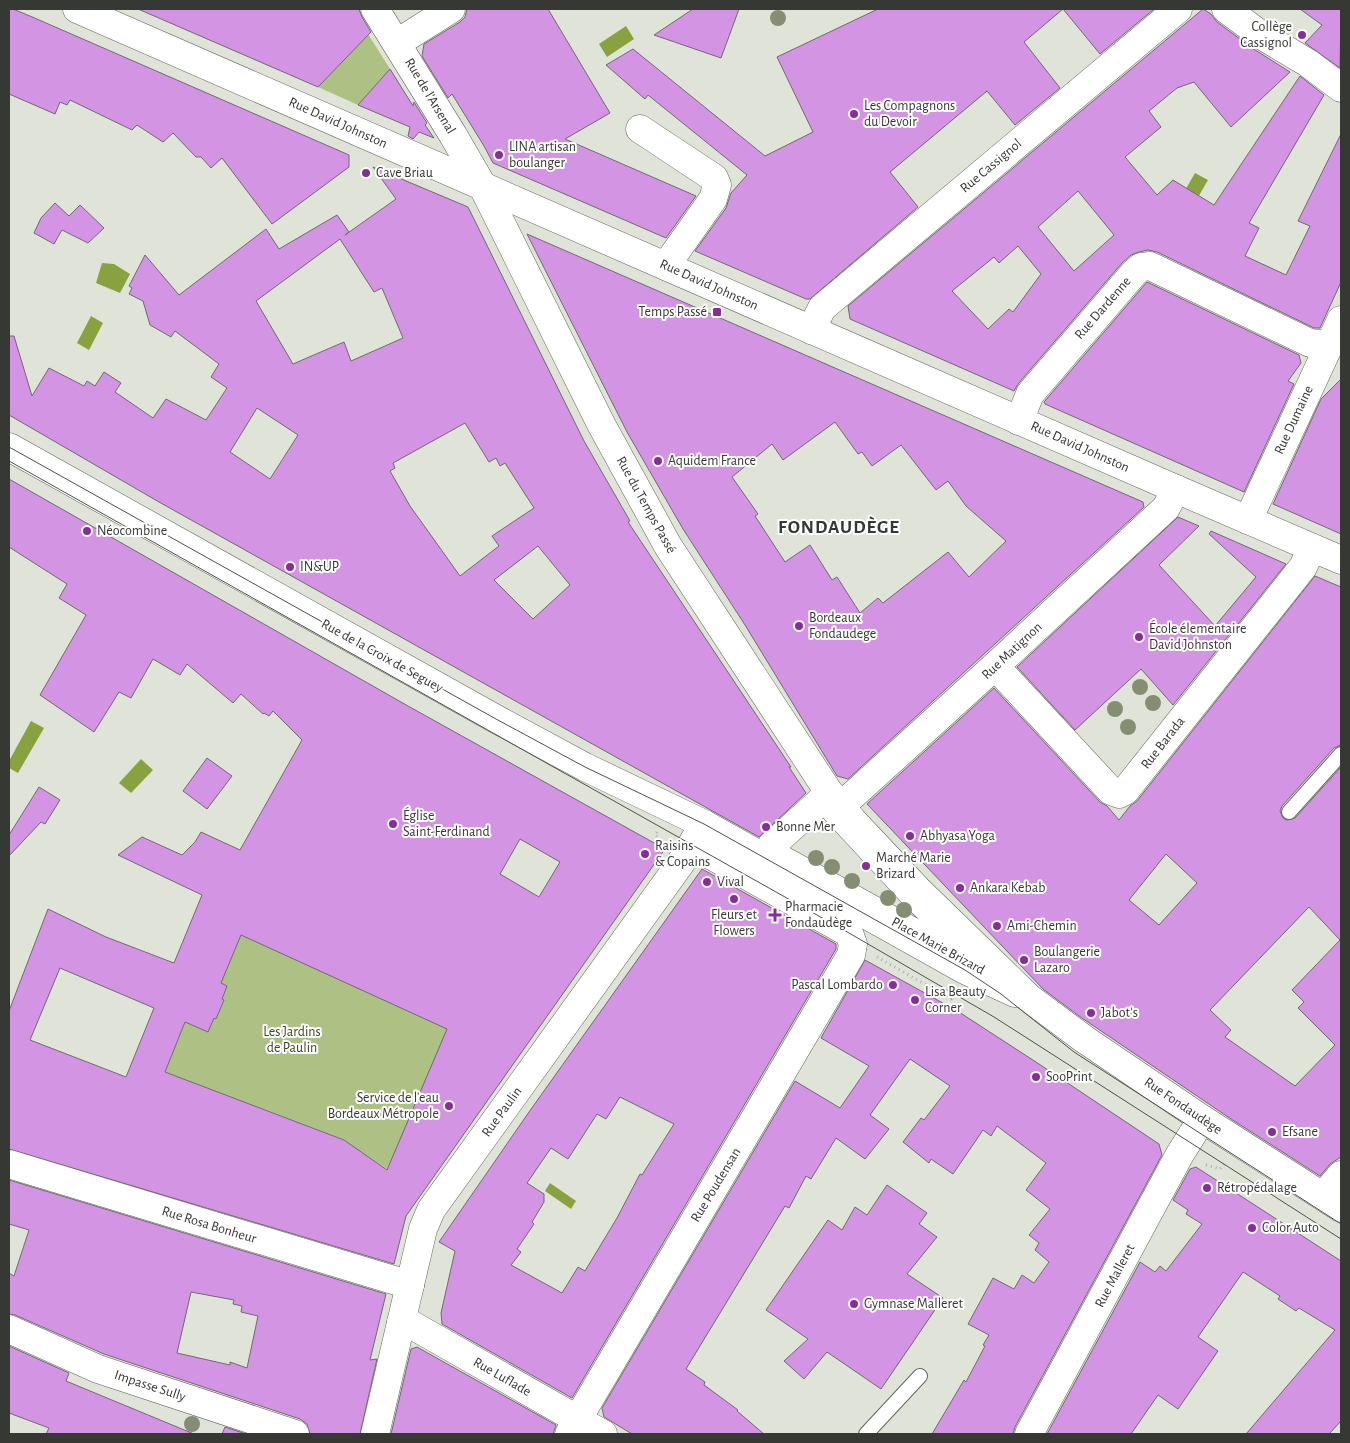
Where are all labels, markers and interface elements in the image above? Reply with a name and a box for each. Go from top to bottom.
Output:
place label: Collège Cassignol [1240,20,1292,50]
marker: Collège Cassignol [1296,29,1308,41]
street label: Rue de l'Arsenal [402,56,458,136]
street label: Rue David Johnston [287,95,389,151]
place label: Les Compagnons du Devoir [864,99,955,129]
marker: Les Compagnons du Devoir [848,108,860,120]
street label: Rue Cassignol [958,136,1024,196]
place label: LINA artisan boulanger [509,140,576,170]
marker: LINA artisan boulanger [493,149,505,161]
place label: Cave Briau [376,166,433,180]
marker: Cave Briau [360,167,372,179]
street label: Rue David Johnston [658,257,760,313]
street label: Rue Dardenne [1072,274,1134,342]
place label: Temps Passé [639,305,707,319]
marker: Temps Passé [711,306,723,318]
street label: Rue Dumaine [1272,383,1316,457]
street label: Rue David Johnston [1029,419,1131,475]
street label: Rue du Temps Passé [614,454,678,556]
place label: Aquidem France [668,454,756,468]
marker: Aquidem France [652,455,664,467]
district label: FONDAUDÈGE [778,516,900,537]
place label: Néocombine [97,524,167,538]
marker: Néocombine [81,525,93,537]
place label: IN&UP [300,560,339,574]
marker: IN&UP [284,561,296,573]
place label: Bordeaux Fondaudege [809,611,876,641]
street label: Rue de la Croix de Seguey [319,617,445,695]
place label: École élementaire David Johnston [1149,619,1246,652]
marker: Bordeaux Fondaudege [793,620,805,632]
street label: Rue Matignon [979,620,1045,682]
marker: École élementaire David Johnston [1133,631,1145,643]
street label: Rue Barada [1138,714,1188,772]
place label: Église Saint-Ferdinand [403,806,490,839]
marker: Église Saint-Ferdinand [387,818,399,830]
place label: Bonne Mer [776,820,835,834]
marker: Bonne Mer [760,821,772,833]
place label: Abhyasa Yoga [920,829,995,843]
marker: Abhyasa Yoga [904,830,916,842]
place label: Raisins & Copains [655,839,710,869]
marker: Raisins & Copains [639,848,651,860]
place label: Marché Marie Brizard [876,851,951,881]
marker: Marché Marie Brizard [860,860,872,872]
place label: Vival [717,875,744,889]
marker: Vival [701,876,713,888]
place label: Ankara Kebab [970,881,1045,895]
marker: Ankara Kebab [954,882,966,894]
marker: Fleurs et Flowers [728,893,740,905]
place label: Pharmacie Fondaudège [785,900,852,930]
place label: Fleurs et Flowers [711,908,757,938]
marker: Pharmacie Fondaudège [769,909,781,921]
street label: Place Marie Brizard [889,915,987,977]
place label: Ami-Chemin [1007,919,1077,933]
marker: Ami-Chemin [991,920,1003,932]
place label: Boulangerie Lazaro [1034,945,1100,975]
marker: Boulangerie Lazaro [1018,954,1030,966]
place label: Pascal Lombardo [791,978,883,992]
marker: Pascal Lombardo [887,979,899,991]
place label: Lisa Beauty Corner [925,985,986,1015]
marker: Lisa Beauty Corner [909,994,921,1006]
place label: Jabot's [1101,1006,1138,1020]
marker: Jabot's [1085,1007,1097,1019]
park label: Les Jardins de Paulin [263,1025,321,1055]
place label: SooPrint [1046,1070,1093,1084]
marker: SooPrint [1030,1071,1042,1083]
street label: Rue Fondaudège [1142,1075,1224,1137]
street label: Rue Paulin [479,1084,525,1140]
place label: Service de l'eau Bordeaux Métropole [328,1091,439,1121]
marker: Service de l'eau Bordeaux Métropole [443,1100,455,1112]
place label: Efsane [1282,1125,1318,1139]
marker: Efsane [1266,1126,1278,1138]
street label: Rue Poudensan [688,1146,744,1224]
place label: Rétropédalage [1217,1181,1297,1195]
marker: Rétropédalage [1201,1182,1213,1194]
street label: Rue Rosa Bonheur [160,1204,258,1246]
place label: Color Auto [1262,1221,1319,1235]
marker: Color Auto [1246,1222,1258,1234]
street label: Rue Malleret [1092,1242,1138,1310]
place label: Gymnase Malleret [864,1297,963,1311]
marker: Gymnase Malleret [848,1298,860,1310]
street label: Rue Luflade [471,1355,533,1399]
street label: Impasse Sully [113,1368,187,1404]

